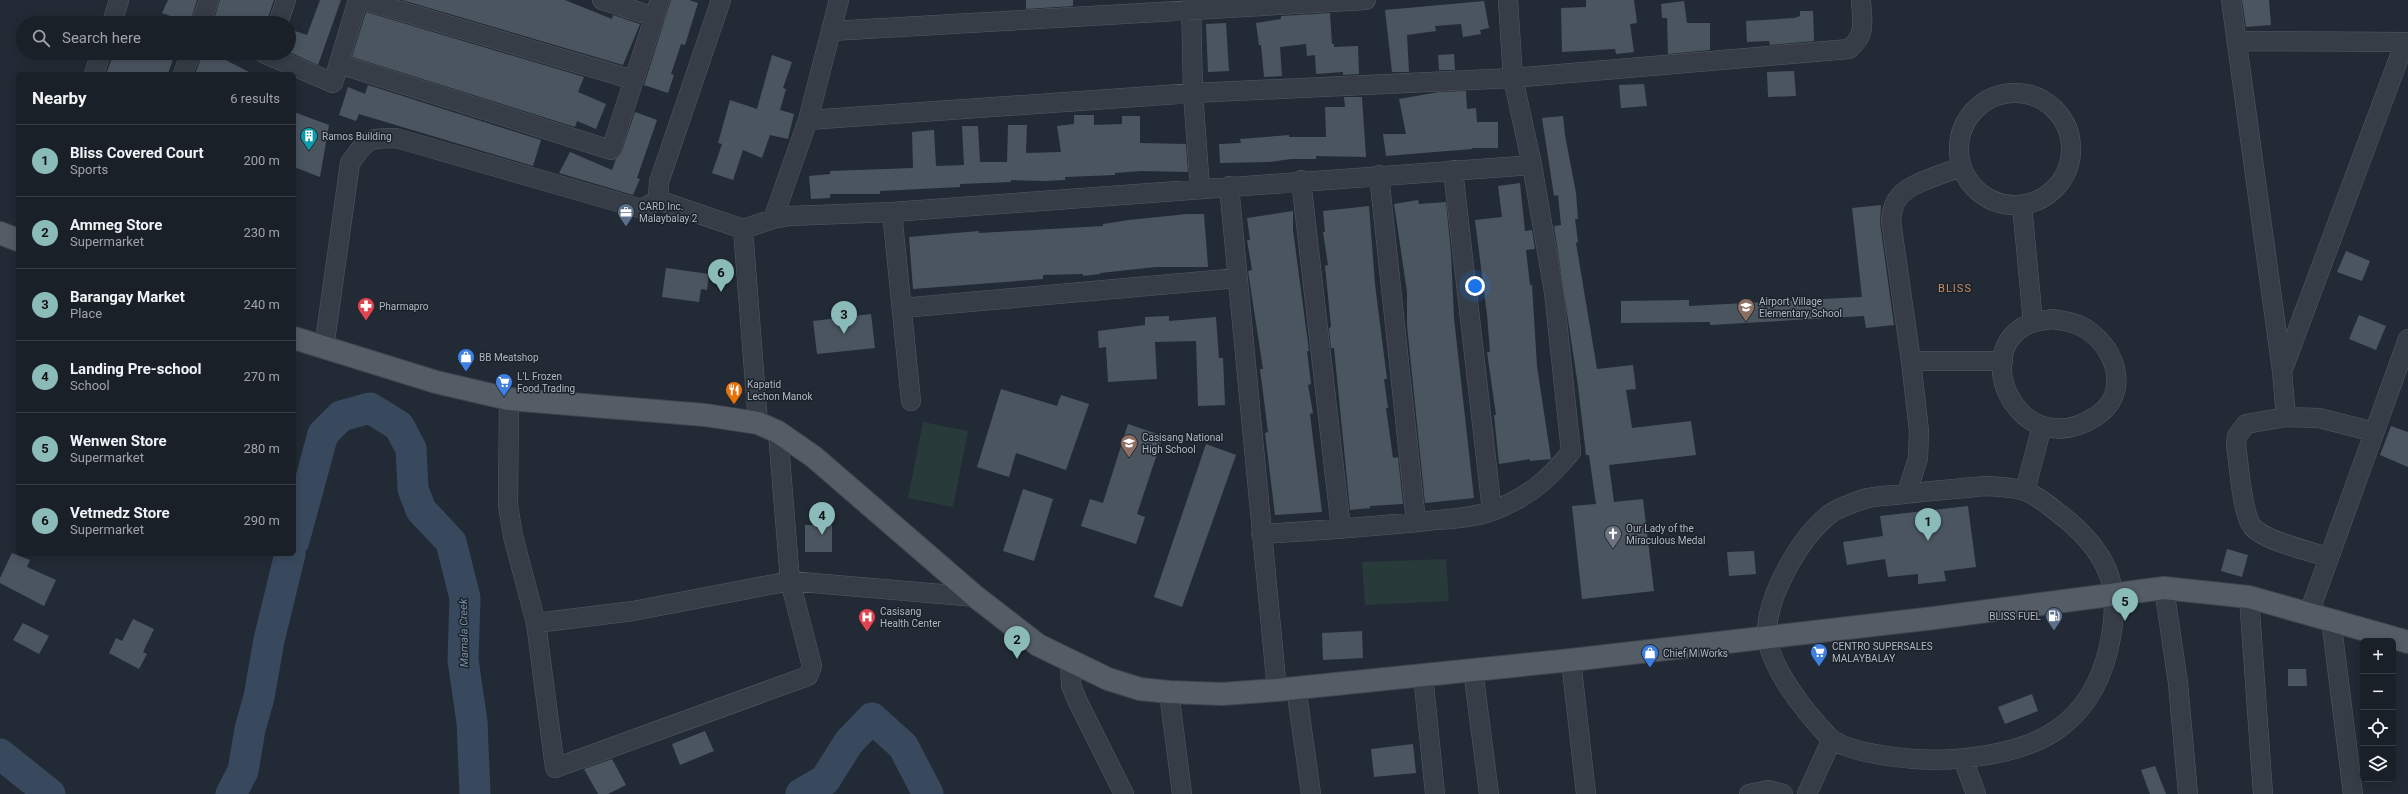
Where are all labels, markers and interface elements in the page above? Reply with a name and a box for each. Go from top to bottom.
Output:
search box [16,16,296,60]
icon: search [30,27,52,49]
text: Search here [62,29,141,47]
text: Nearby [32,88,87,108]
text: 6 results [230,91,280,106]
building icon: Ramos Building [299,126,319,151]
place label: Ramos Building [322,131,392,142]
text: Bliss Covered Court [70,144,204,162]
text: 1 [41,153,49,168]
text: 200 m [243,153,280,168]
text: Sports [70,162,108,177]
place label: CARD Inc. Malaybalay 2 [639,201,698,224]
office icon: CARD Inc. Malaybalay 2 [616,202,636,227]
text: Ammeg Store [70,216,162,234]
text: 2 [41,225,49,240]
text: 230 m [243,225,280,240]
text: Supermarket [70,234,144,249]
pin: 6 [708,259,734,292]
your location [1465,276,1485,296]
district label: BLISS [1938,282,1972,295]
text: Barangay Market [70,288,185,306]
pharmacy icon: Pharmapro [356,296,376,321]
place label: Airport Village Elementary School [1759,296,1842,319]
text: 3 [41,297,49,312]
text: 240 m [243,297,280,312]
school or university icon: Airport Village Elementary School [1736,297,1756,322]
place label: Pharmapro [379,301,429,312]
pin: 3 [831,301,857,334]
text: Place [70,306,102,321]
shop icon: BB Meatshop [456,347,476,372]
place label: BB Meatshop [479,352,539,363]
text: Landing Pre-school [70,360,202,378]
text: 4 [41,369,49,384]
text: 270 m [243,369,280,384]
place label: L'L Frozen Food Trading [517,371,575,394]
supermarket icon: L'L Frozen Food Trading [494,372,514,397]
text: School [70,378,110,393]
place label: Kapatid Lechon Manok [747,379,814,402]
restaurant icon: Kapatid Lechon Manok [724,380,744,405]
text: Wenwen Store [70,432,167,450]
place label: Casisang National High School [1142,432,1223,455]
school or university icon: Casisang National High School [1119,433,1139,458]
text: 5 [41,441,49,456]
text: 280 m [243,441,280,456]
text: Supermarket [70,450,144,465]
pin: 4 [809,502,835,535]
text: Vetmedz Store [70,504,170,522]
pin: 1 [1915,508,1941,541]
text: 6 [41,513,49,528]
text: 290 m [243,513,280,528]
text: Supermarket [70,522,144,537]
place label: Our Lady of the Miraculous Medal [1626,523,1705,546]
church icon: Our Lady of the Miraculous Medal [1603,524,1623,549]
pin: 5 [2112,588,2138,621]
water label: Mamala Creek [457,598,471,667]
place label: Casisang Health Center [880,606,941,629]
fuel station icon: BLISS FUEL [2044,606,2064,631]
hospital icon: Casisang Health Center [857,607,877,632]
place label: BLISS FUEL [1989,611,2042,622]
pin: 2 [1004,626,1030,659]
map controls [2360,638,2396,782]
button: + [2360,638,2396,674]
place label: CENTRO SUPERSALES MALAYBALAY [1832,641,1933,664]
supermarket icon: CENTRO SUPERSALES MALAYBALAY [1809,642,1829,667]
shop icon: Chief M Works [1640,643,1660,668]
place label: Chief M Works [1663,648,1728,659]
button: − [2360,674,2396,710]
button: locate [2360,710,2396,746]
button: layers [2360,746,2396,782]

